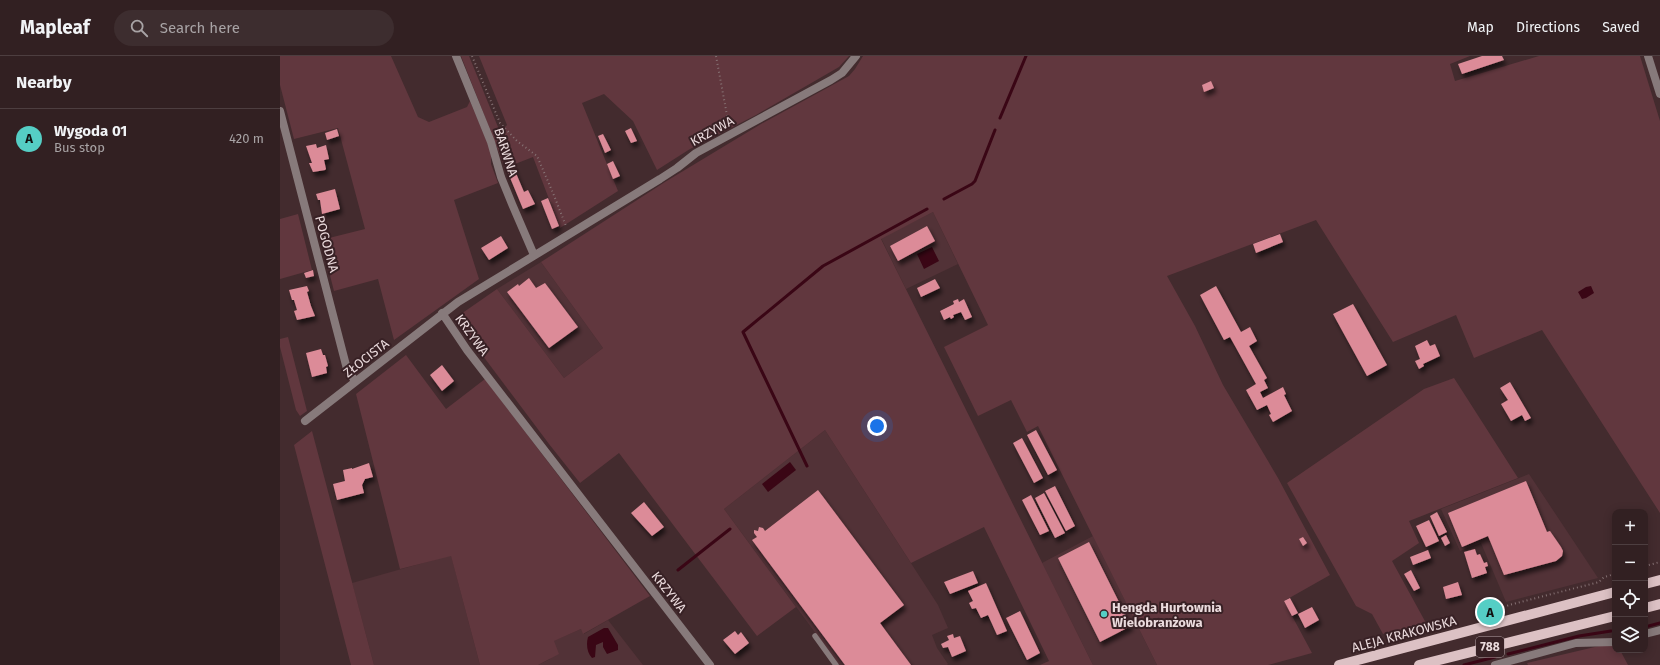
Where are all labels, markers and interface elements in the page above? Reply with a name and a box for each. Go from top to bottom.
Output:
search box [114,10,394,46]
text: Mapleaf [20,16,90,39]
icon: search [128,17,150,39]
text: Search here [160,19,240,37]
text: Map [1467,19,1494,36]
text: Directions [1516,19,1580,36]
text: Saved [1602,19,1640,36]
text: Nearby [16,72,71,93]
street label: KRZYWA [688,113,737,149]
text: Wygoda 01 [54,122,127,140]
street label: BARWNA [491,126,521,179]
text: A [25,131,33,146]
text: 420 m [229,131,264,146]
text: Bus stop [54,140,105,155]
street label: POGODNA [312,214,342,275]
street label: KRZYWA [452,311,492,359]
street label: ZŁOCISTA [340,335,392,380]
your location [867,416,887,436]
map controls [1612,509,1648,653]
button: + [1612,509,1648,545]
button: − [1612,545,1648,581]
street label: KRZYWA [648,569,690,616]
button: locate [1612,581,1648,617]
pin: A [1477,597,1503,627]
place label: Hengda Hurtownia Wielobranżowa [1112,600,1222,630]
marker: Hengda Hurtownia Wielobranżowa [1099,609,1109,619]
street label: ALEJA KRAKOWSKA [1350,613,1459,655]
button: layers [1612,617,1648,653]
road number: 788 [1476,637,1504,657]

